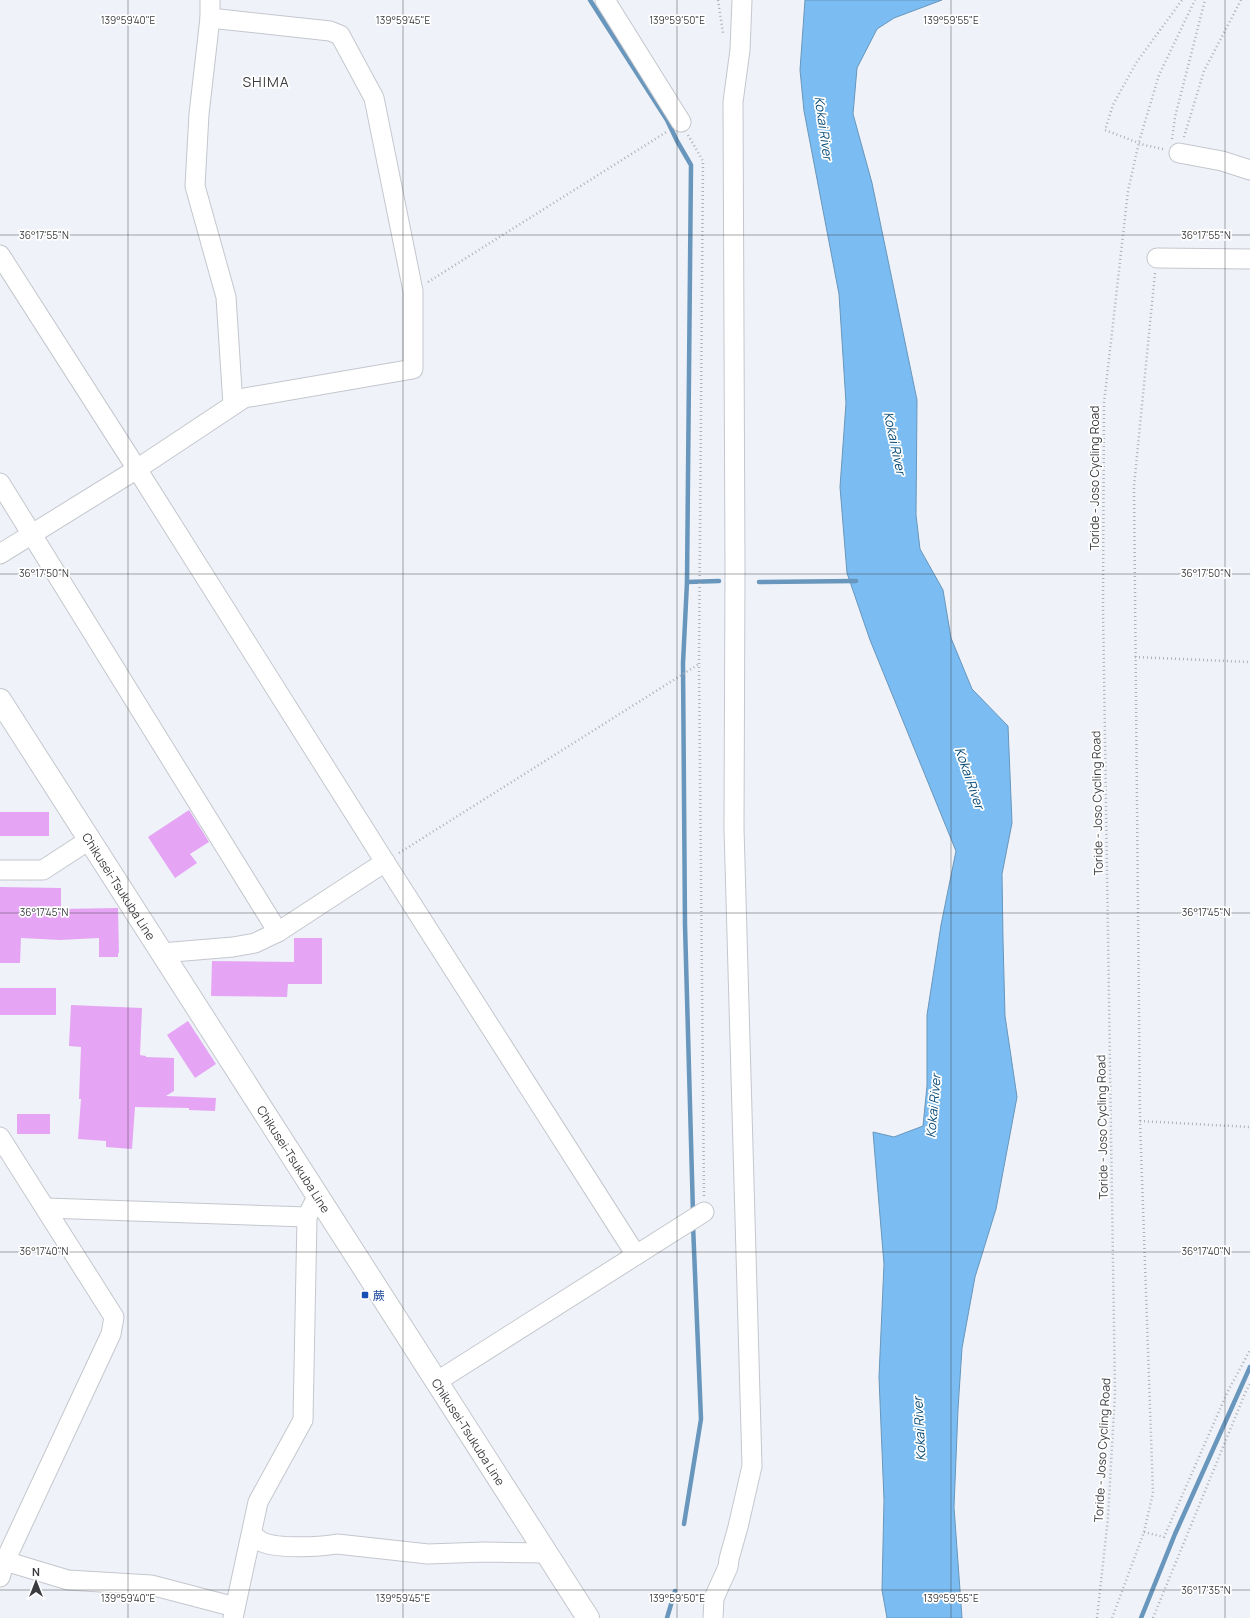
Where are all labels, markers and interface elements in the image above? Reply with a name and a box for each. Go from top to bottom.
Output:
text: 139°59'40"E [101,13,156,27]
text: 139°59'45"E [376,13,430,27]
text: 139°59'50"E [649,13,705,27]
text: 139°59'55"E [923,13,979,27]
district label: SHIMA [242,72,290,91]
water label: Kokai River [811,95,838,163]
text: 36°17'55"N [19,228,69,242]
text: 36°17'55"N [1181,228,1231,242]
street label: Toride - Joso Cycling Road [1086,406,1103,550]
water label: Kokai River [880,410,911,478]
text: 36°17'50"N [19,566,69,580]
text: 36°17'50"N [1181,566,1231,580]
street label: Toride - Joso Cycling Road [1087,731,1107,875]
water label: Kokai River [951,745,990,813]
street label: Chikusei-Tsukuba Line [79,829,160,943]
text: 36°17'45"N [20,905,68,919]
text: 36°17'45"N [1182,905,1230,919]
street label: Toride - Joso Cycling Road [1092,1055,1112,1199]
water label: Kokai River [921,1071,945,1139]
street label: Chikusei-Tsukuba Line [253,1102,335,1216]
text: 36°17'40"N [20,1244,69,1258]
text: 36°17'40"N [1182,1244,1231,1258]
place label: 蕨 [373,1287,385,1304]
marker: 蕨 [360,1290,370,1300]
street label: Chikusei-Tsukuba Line [428,1375,509,1489]
street label: Toride - Joso Cycling Road [1090,1377,1114,1523]
water label: Kokai River [908,1394,930,1461]
north arrow [16,1562,56,1602]
text: N [32,1564,40,1579]
text: 36°17'35"N [1181,1583,1231,1597]
text: 139°59'40"E [101,1591,156,1605]
text: 139°59'45"E [376,1591,430,1605]
text: 139°59'50"E [649,1591,705,1605]
text: 139°59'55"E [923,1591,979,1605]

